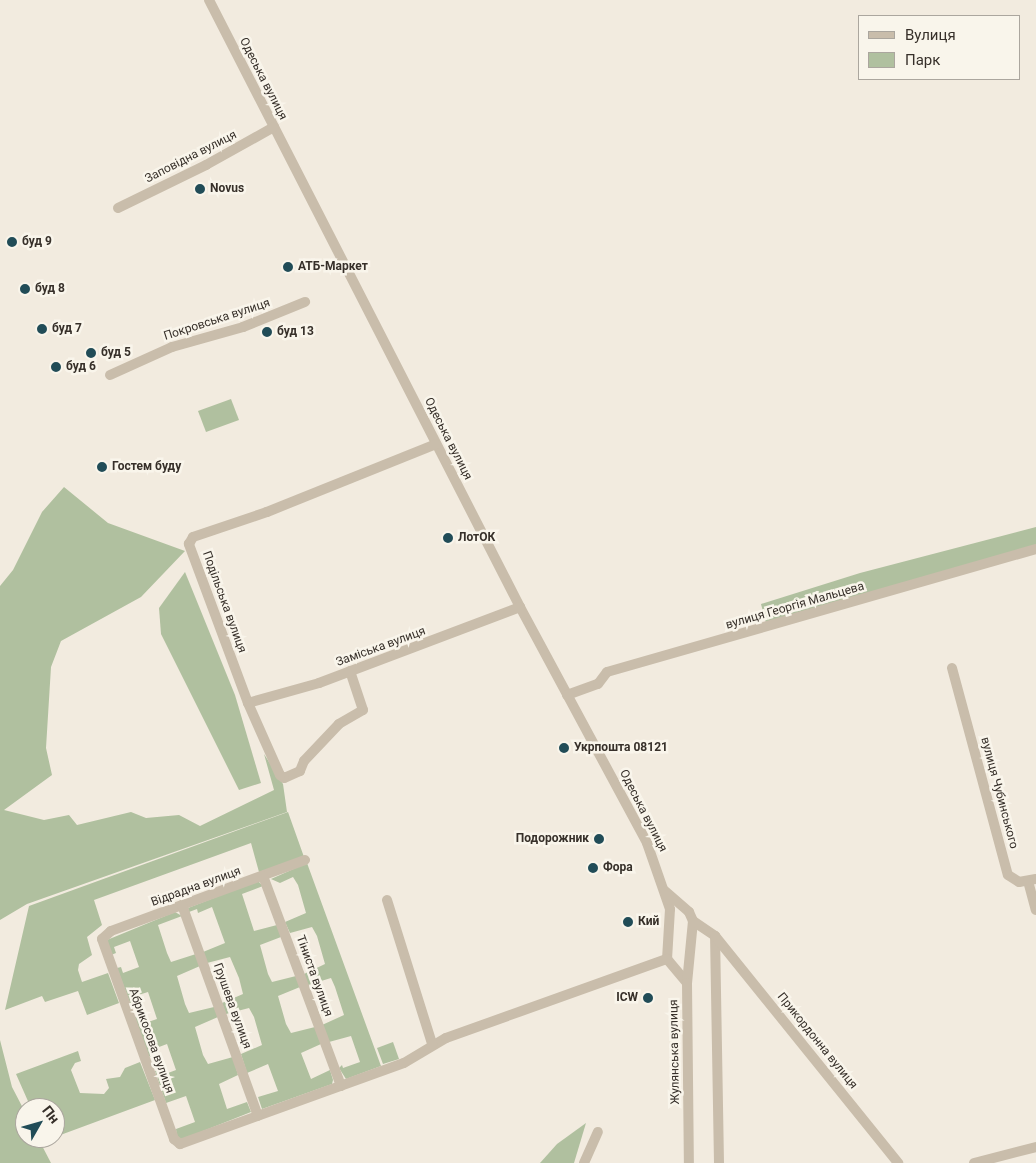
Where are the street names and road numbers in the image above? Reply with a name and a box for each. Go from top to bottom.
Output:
street label: Одеська вулиця [236,35,290,123]
street label: Заповідна вулиця [143,128,239,186]
street label: Покровська вулиця [162,296,272,344]
street label: Одеська вулиця [421,395,475,483]
street label: Подільська вулиця [199,549,249,655]
street label: вулиця Георгія Мальцева [724,579,866,633]
street label: Заміська вулиця [334,624,428,670]
street label: вулиця Чубинського [977,736,1021,850]
street label: Одеська вулиця [616,767,670,855]
street label: Відрадна вулиця [149,864,243,910]
street label: Тіниста вулиця [293,933,335,1019]
street label: Грушева вулиця [210,961,254,1051]
street label: Абрикосова вулиця [125,987,177,1095]
street label: Прикордонна вулиця [774,990,860,1092]
street label: Жулянська вулиця [667,999,683,1105]

